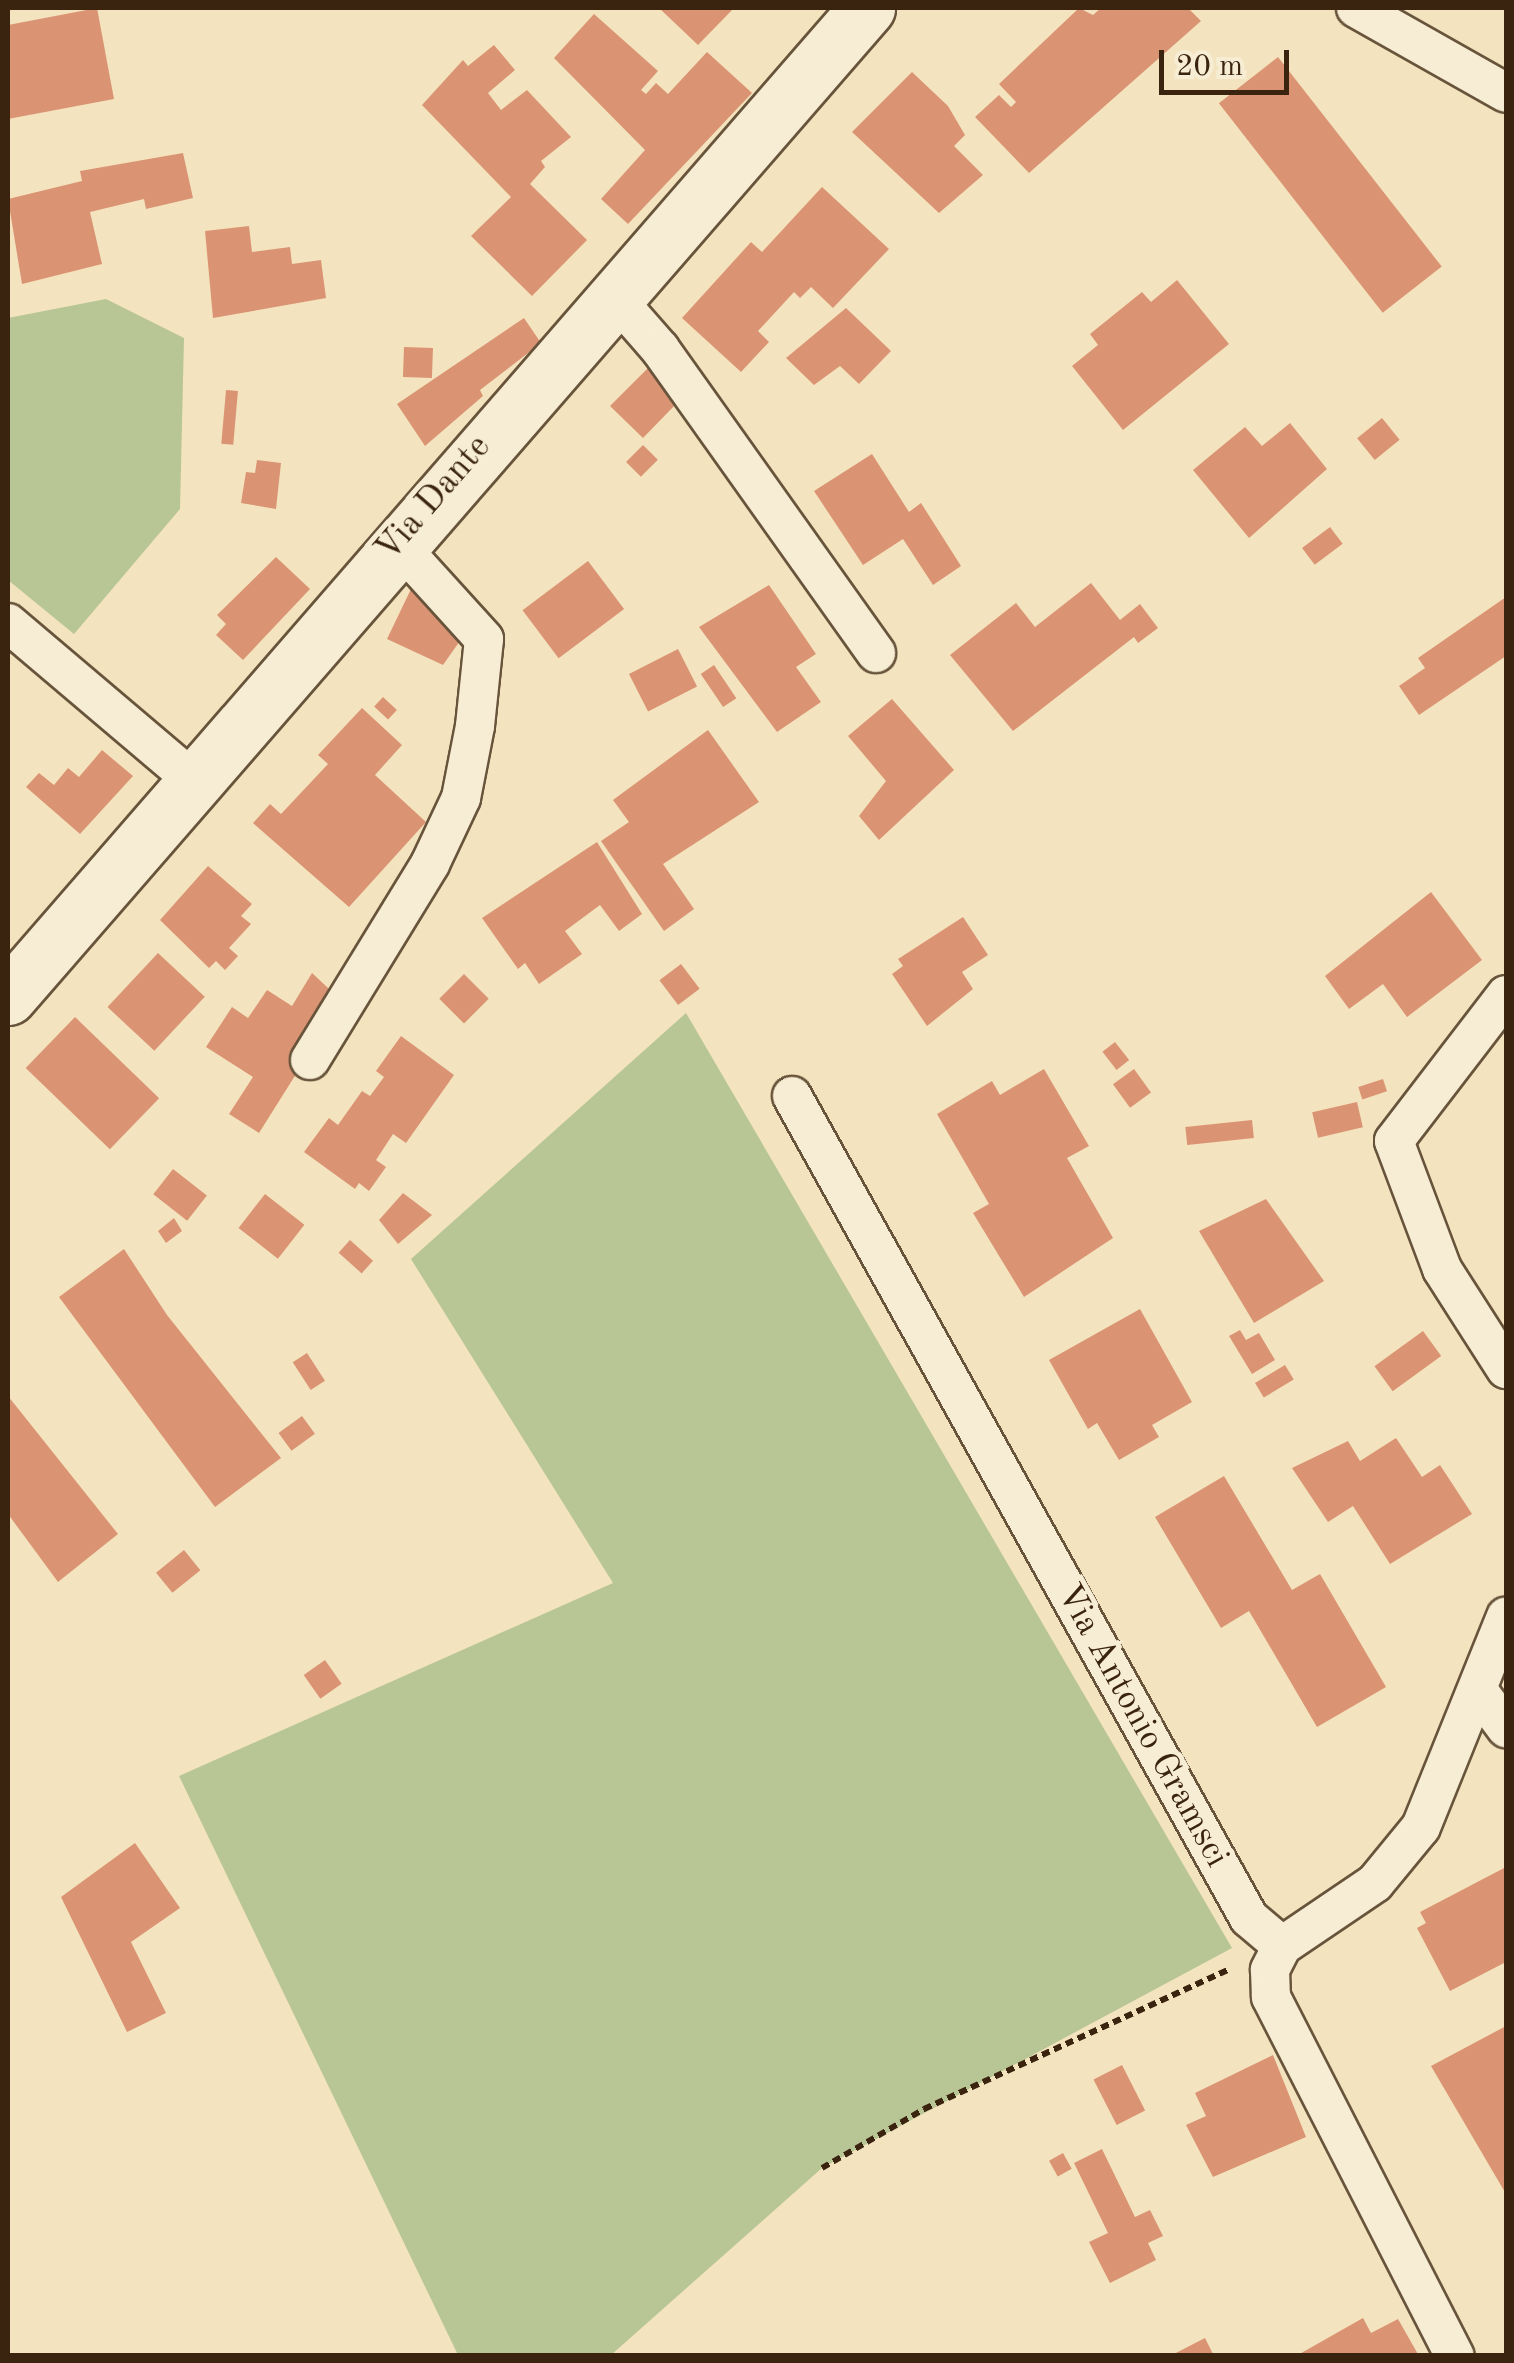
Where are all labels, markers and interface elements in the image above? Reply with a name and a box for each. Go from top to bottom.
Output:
scale bar [1164,30,1294,92]
text: 20 m [1176,52,1243,82]
street label: Via Dante [368,427,500,571]
street label: Via Antonio Gramsci [1047,1577,1237,1875]

